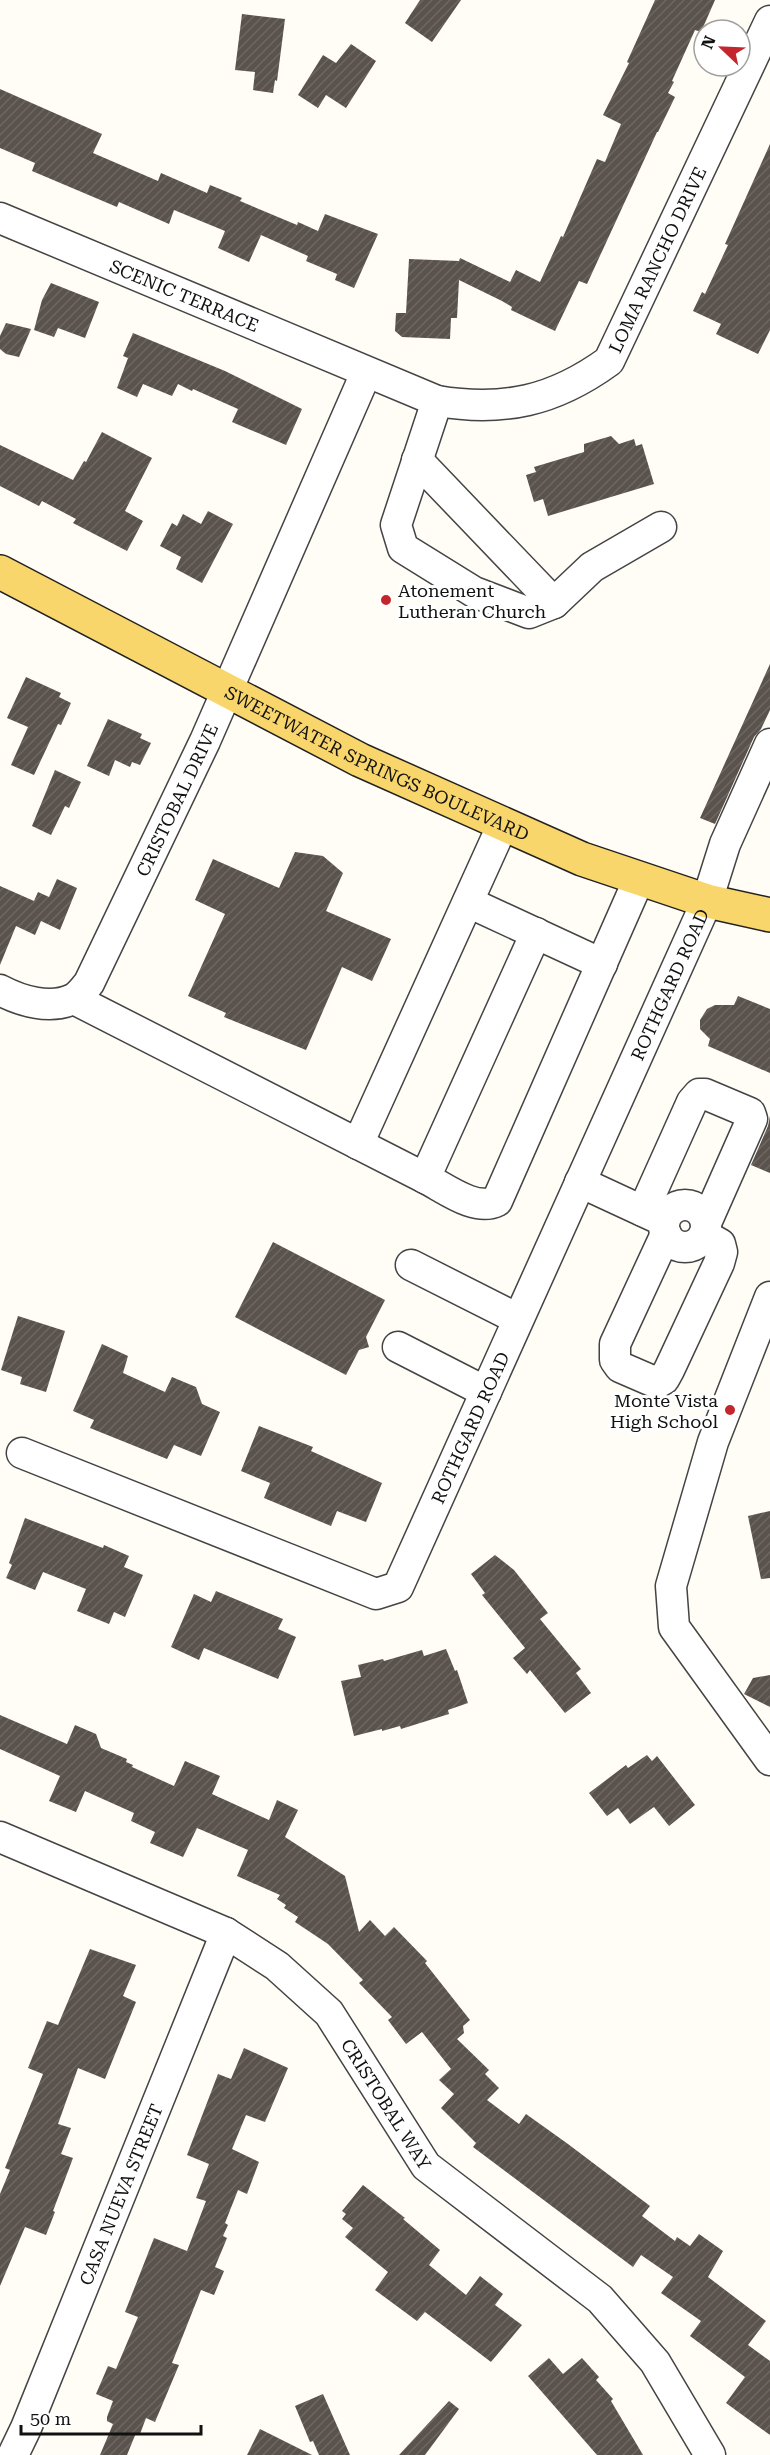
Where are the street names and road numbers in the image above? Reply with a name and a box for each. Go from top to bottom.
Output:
street label: LOMA RANCHO DRIVE [604,163,710,356]
street label: SCENIC TERRACE [107,255,262,336]
street label: SWEETWATER SPRINGS BOULEVARD [222,681,533,845]
street label: CRISTOBAL DRIVE [131,720,222,880]
street label: ROTHGARD ROAD [626,905,713,1064]
street label: ROTHGARD ROAD [427,1348,513,1507]
street label: CRISTOBAL WAY [337,2035,436,2174]
street label: CASA NUEVA STREET [74,2101,166,2288]

